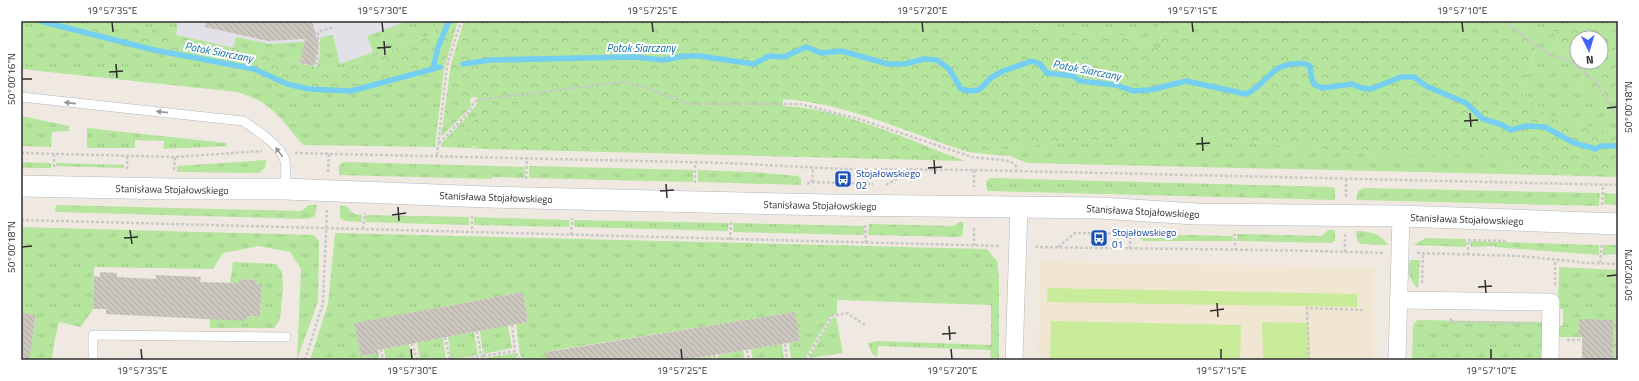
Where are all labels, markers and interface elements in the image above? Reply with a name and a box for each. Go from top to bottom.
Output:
text: 19°57'35"E [87,3,138,18]
text: 19°57'30"E [357,3,408,18]
text: 19°57'25"E [627,3,678,18]
text: 19°57'20"E [897,3,948,18]
text: 19°57'15"E [1167,3,1218,18]
text: 19°57'10"E [1437,3,1488,18]
north arrow [1569,30,1609,70]
water label: Potok Siarczany [184,38,255,67]
water label: Potok Siarczany [606,40,677,56]
text: N [1585,52,1594,68]
text: 50°00'16"N [4,53,19,105]
water label: Potok Siarczany [1052,56,1123,85]
text: 50°00'18"N [1621,81,1636,133]
one-way arrow [64,99,76,106]
one-way arrow [155,109,168,115]
one-way arrow [275,147,283,158]
place label: Stojałowskiego 02 [856,166,920,193]
bus stop icon: Stojałowskiego 02 [833,169,853,189]
street label: Stanisława Stojałowskiego [115,181,229,198]
street label: Stanisława Stojałowskiego [439,188,553,207]
street label: Stanisława Stojałowskiego [763,197,877,214]
street label: Stanisława Stojałowskiego [1086,201,1200,222]
street label: Stanisława Stojałowskiego [1410,210,1524,229]
text: 50°00'18"N [4,221,19,273]
place label: Stojałowskiego 01 [1112,225,1176,252]
bus stop icon: Stojałowskiego 01 [1089,228,1109,248]
text: 50°00'20"N [1621,249,1636,301]
text: 19°57'35"E [117,363,168,378]
text: 19°57'30"E [387,363,438,378]
text: 19°57'25"E [657,363,708,378]
text: 19°57'20"E [927,363,978,378]
text: 19°57'15"E [1196,363,1247,378]
text: 19°57'10"E [1466,363,1517,378]

